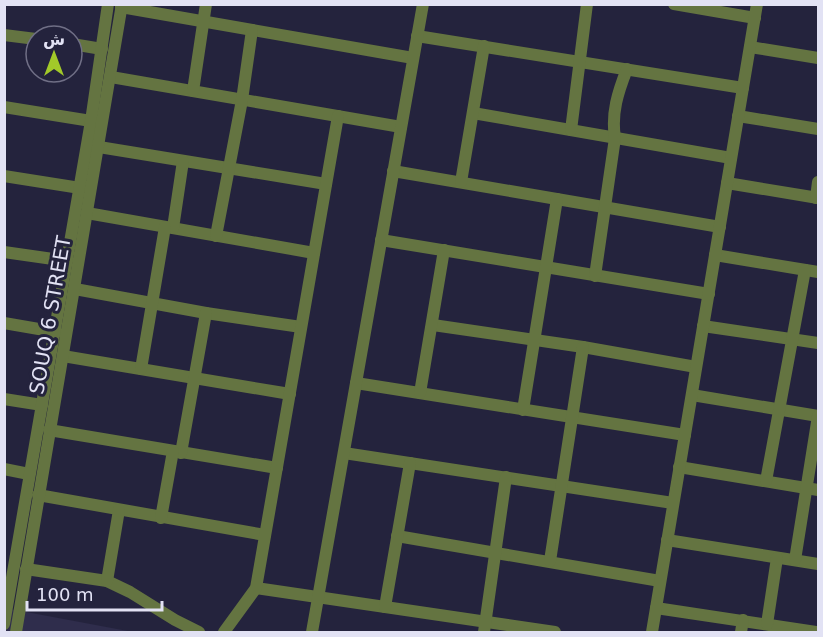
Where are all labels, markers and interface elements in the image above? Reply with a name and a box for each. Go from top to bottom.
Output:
north arrow [24,24,84,84]
text: ش [43,30,65,49]
street label: SOUQ 6 STREET [24,233,76,396]
scale bar [27,574,162,612]
text: 100 m [36,584,94,605]

